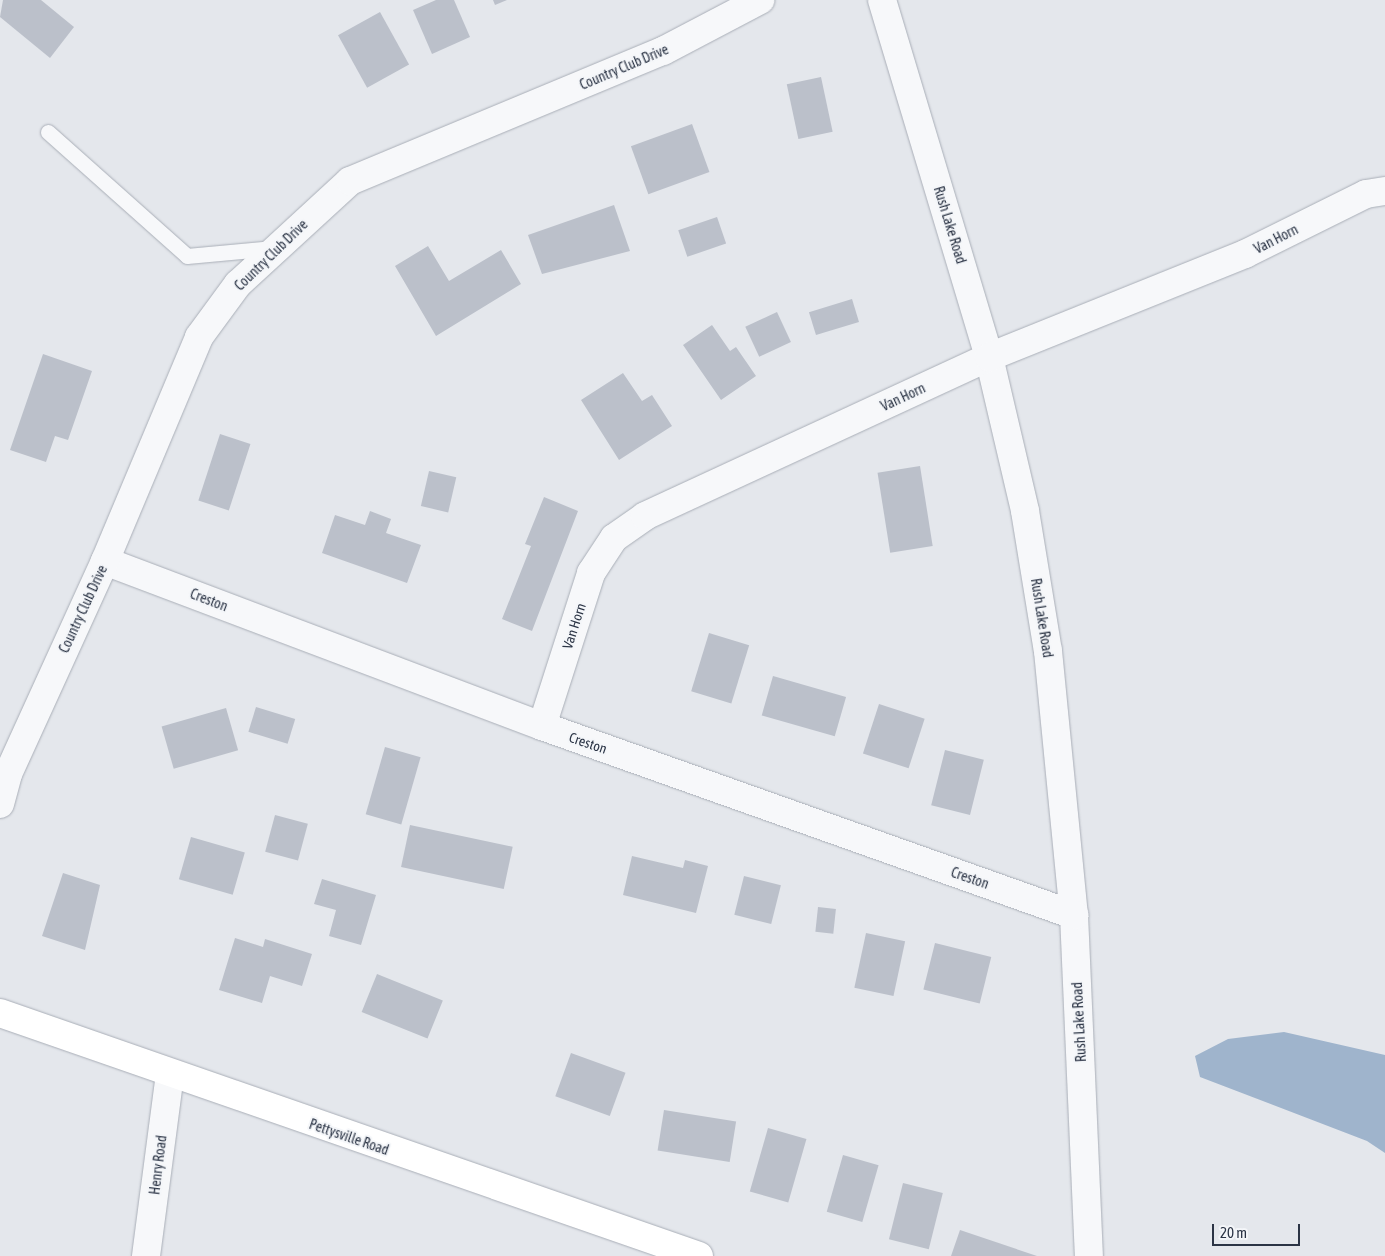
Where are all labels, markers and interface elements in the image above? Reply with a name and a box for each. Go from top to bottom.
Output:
street label: Country Club Drive [577,41,671,93]
street label: Rush Lake Road [930,184,970,266]
street label: Country Club Drive [231,216,311,294]
street label: Van Horn [1251,221,1301,257]
street label: Van Horn [878,379,928,415]
street label: Country Club Drive [55,563,111,655]
street label: Rush Lake Road [1027,577,1057,659]
street label: Creston [188,585,230,615]
street label: Van Horn [559,601,589,651]
street label: Creston [567,729,609,757]
street label: Creston [949,864,991,892]
street label: Rush Lake Road [1069,982,1089,1062]
street label: Pettysville Road [307,1116,391,1158]
street label: Henry Road [146,1134,170,1196]
scale bar [1215,1214,1302,1246]
text: 20 m [1220,1224,1247,1241]

